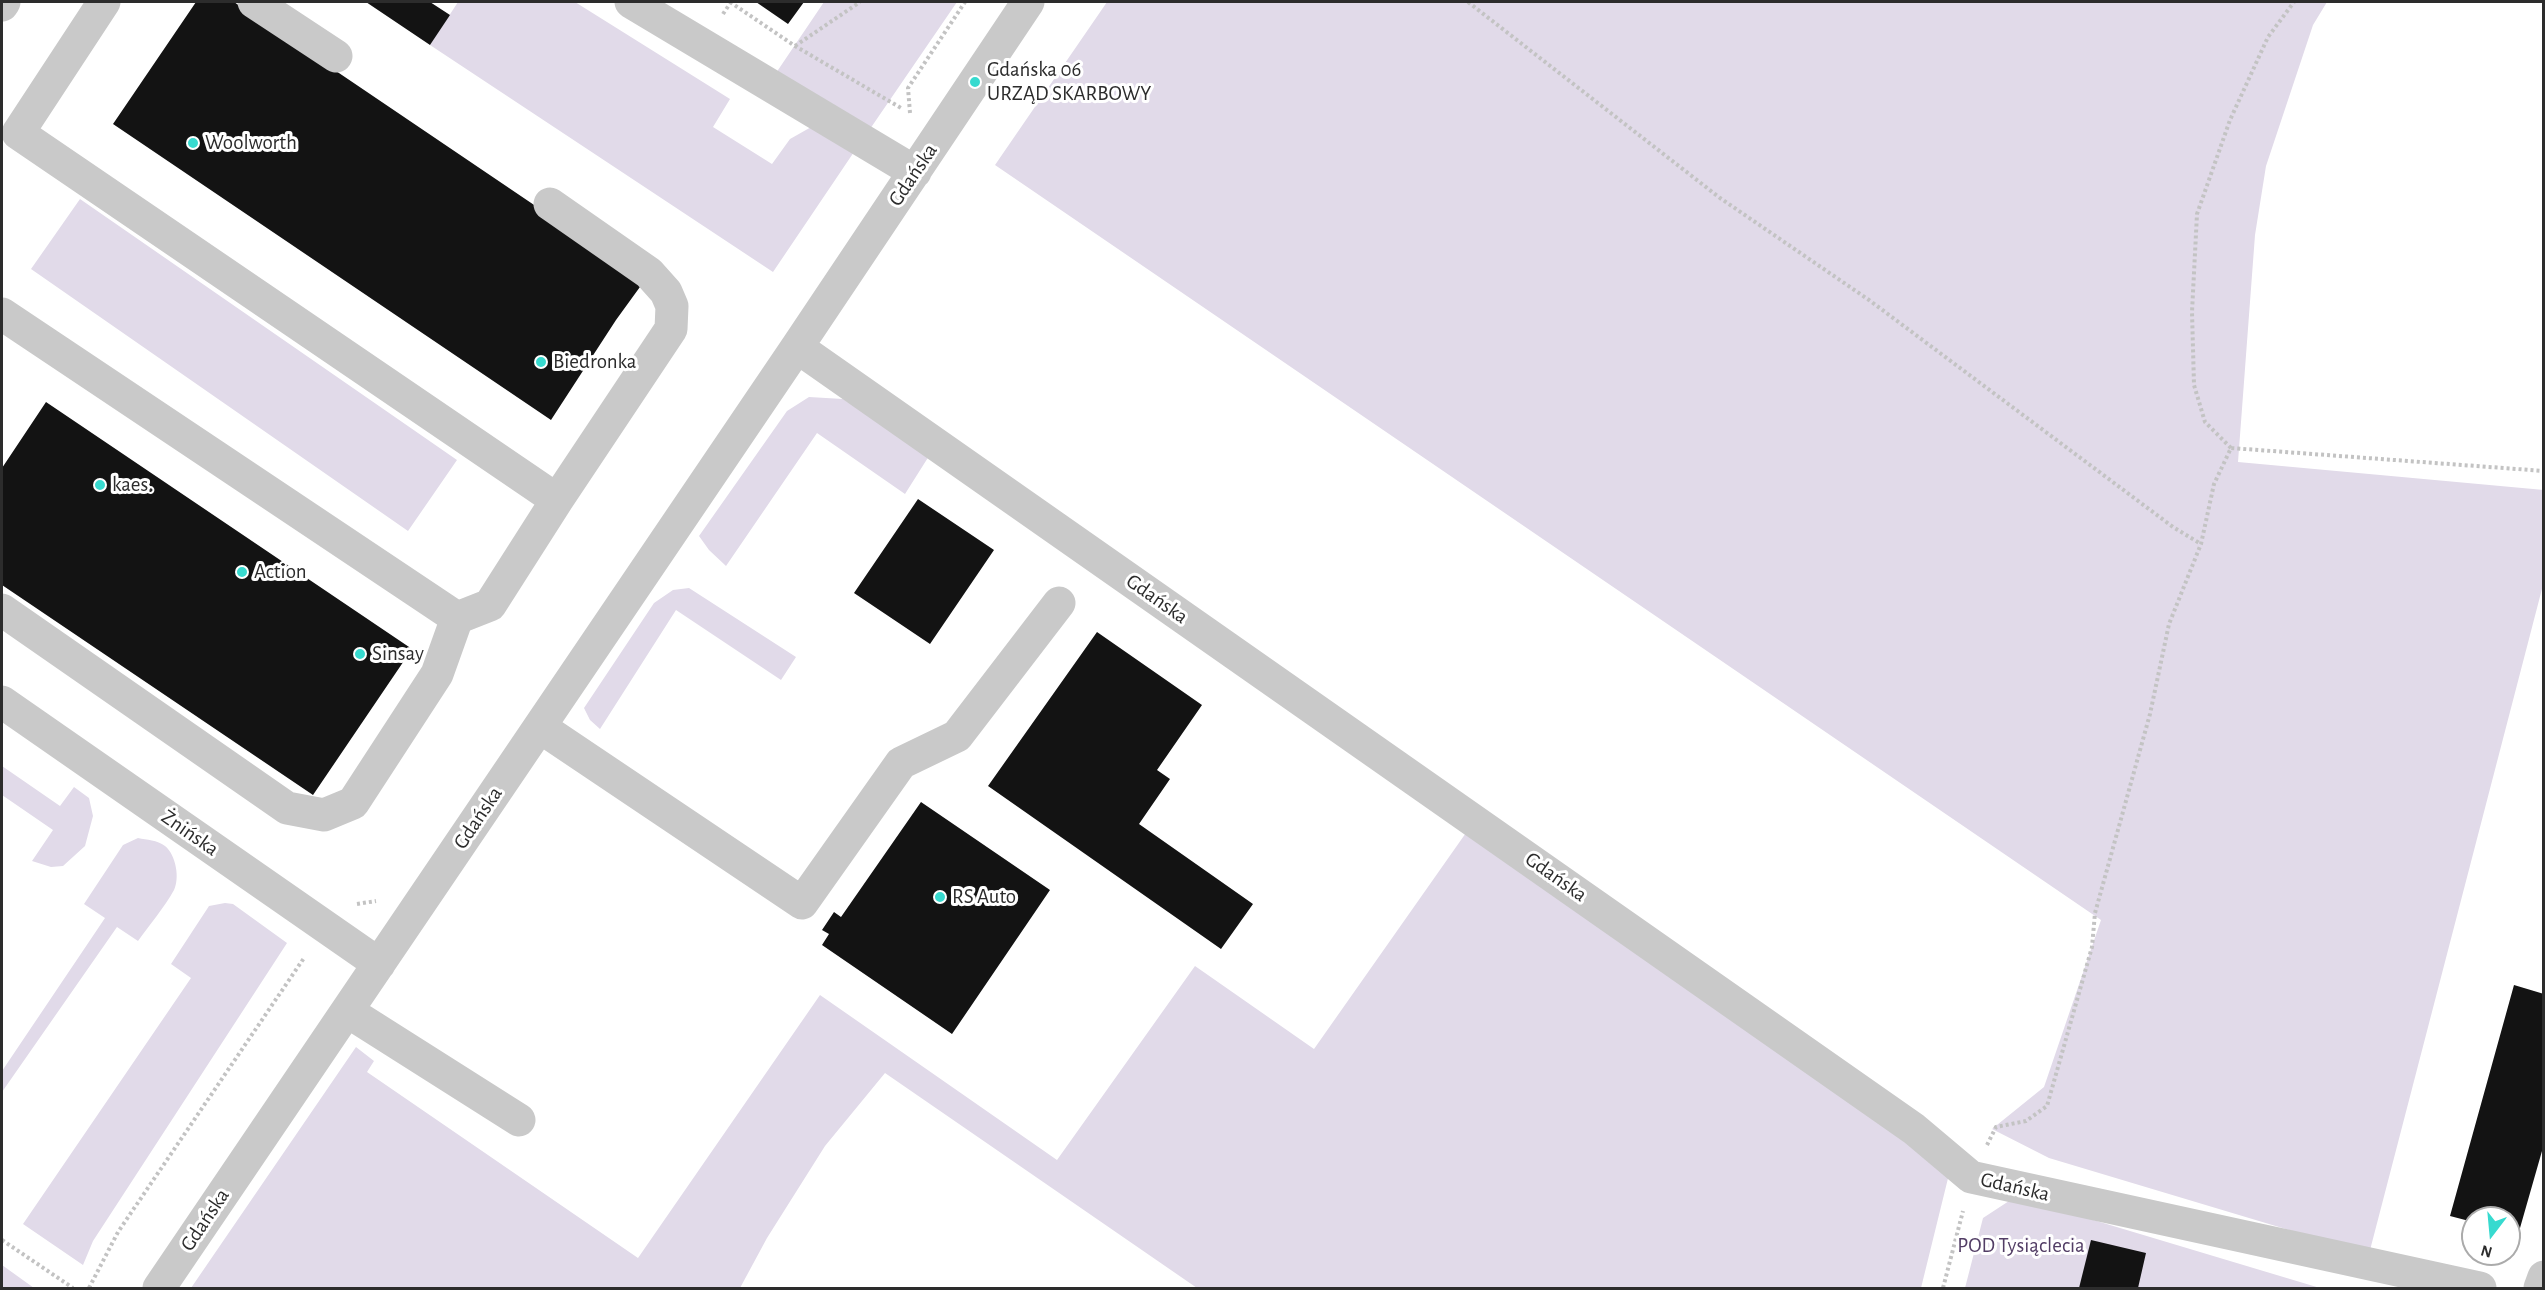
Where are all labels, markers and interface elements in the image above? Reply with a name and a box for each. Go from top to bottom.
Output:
place label: Gdańska 06 URZĄD SKARBOWY [987,57,1151,107]
marker: Gdańska 06 URZĄD SKARBOWY [968,75,982,89]
place label: Woolworth [205,130,297,156]
marker: Woolworth [186,136,200,150]
street label: Gdańska [883,139,943,211]
place label: Biedronka [553,349,636,375]
marker: Biedronka [534,355,548,369]
place label: kaes. [112,472,153,498]
marker: kaes. [93,478,107,492]
place label: Action [254,559,307,585]
marker: Action [235,565,249,579]
street label: Gdańska [1121,569,1193,629]
place label: Sinsay [372,641,424,667]
marker: Sinsay [353,647,367,661]
street label: Gdańska [448,782,508,854]
street label: Żnińska [156,804,224,862]
street label: Gdańska [1520,847,1592,907]
place label: RS Auto [952,884,1016,910]
marker: RS Auto [933,890,947,904]
street label: Gdańska [1978,1167,2052,1207]
street label: Gdańska [175,1184,235,1256]
north arrow [2461,1206,2521,1266]
park label: POD Tysiąclecia [1957,1233,2085,1259]
text: N [2479,1242,2494,1261]

